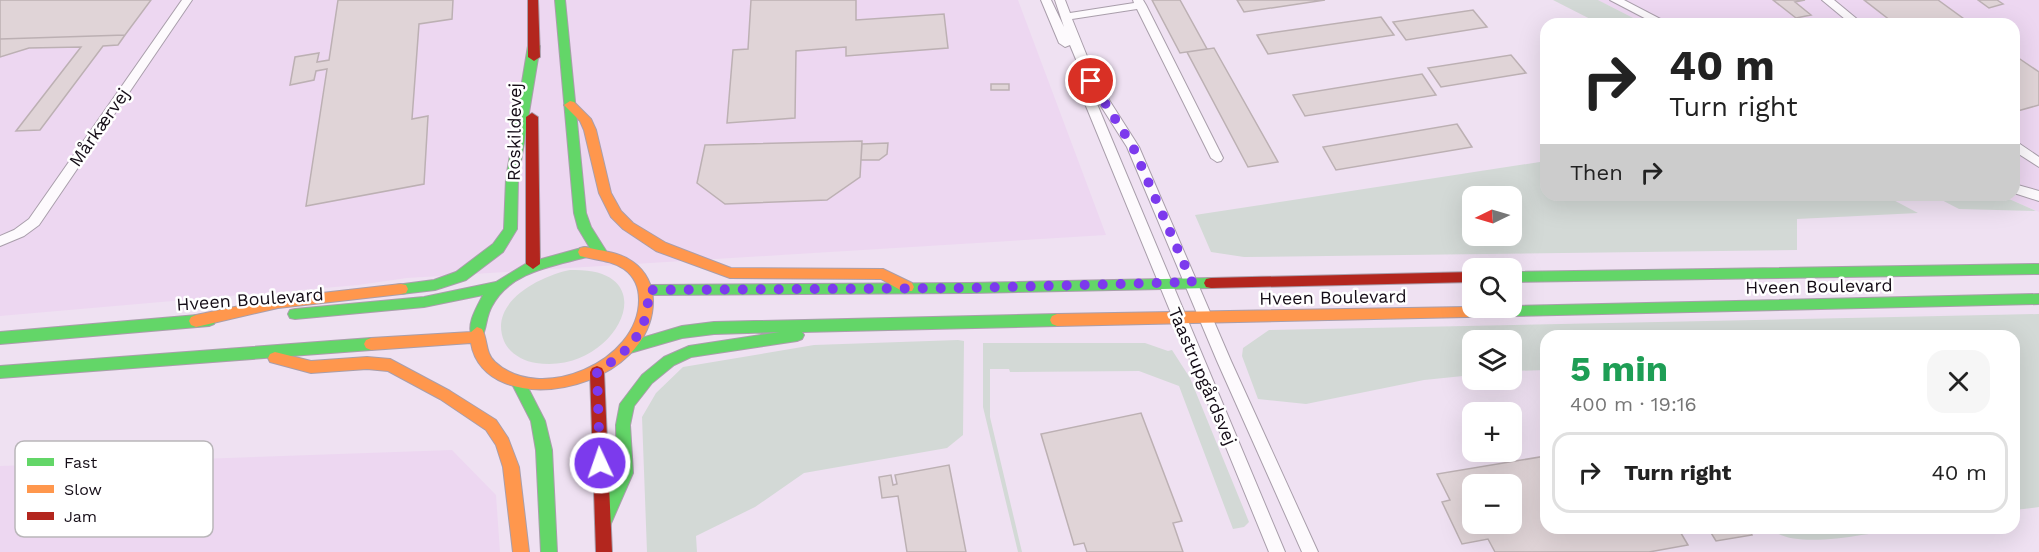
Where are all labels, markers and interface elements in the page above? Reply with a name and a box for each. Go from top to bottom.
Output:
text: 40 m [1669,41,1775,90]
icon: right [1570,42,1648,120]
pin [1065,55,1116,106]
icon: arrive [1074,64,1107,97]
street label: Roskildevej [503,83,525,181]
street label: Mårkærvej [64,84,134,170]
text: Turn right [1669,91,1798,123]
icon: right [1635,156,1668,189]
text: Then [1570,160,1623,185]
north arrow [1462,186,1522,246]
map controls [1462,186,1522,534]
button: search [1462,258,1522,318]
street label: Hveen Boulevard [1745,274,1893,298]
street label: Hveen Boulevard [176,283,324,315]
street label: Hveen Boulevard [1259,285,1407,309]
street label: Taastrupgårdsvej [1164,304,1242,448]
button: layers [1462,330,1522,390]
text: 5 min [1570,348,1668,390]
button: close [1927,350,1990,413]
text: 400 m · 19:16 [1570,392,1697,416]
button: + [1462,402,1522,462]
position arrow [568,431,632,495]
legend [15,441,213,537]
text: Fast [64,453,97,472]
icon: right [1573,456,1606,489]
text: Turn right [1624,460,1731,485]
text: 40 m [1931,460,1987,485]
button: − [1462,474,1522,534]
text: Slow [64,480,102,499]
text: Jam [64,507,97,526]

